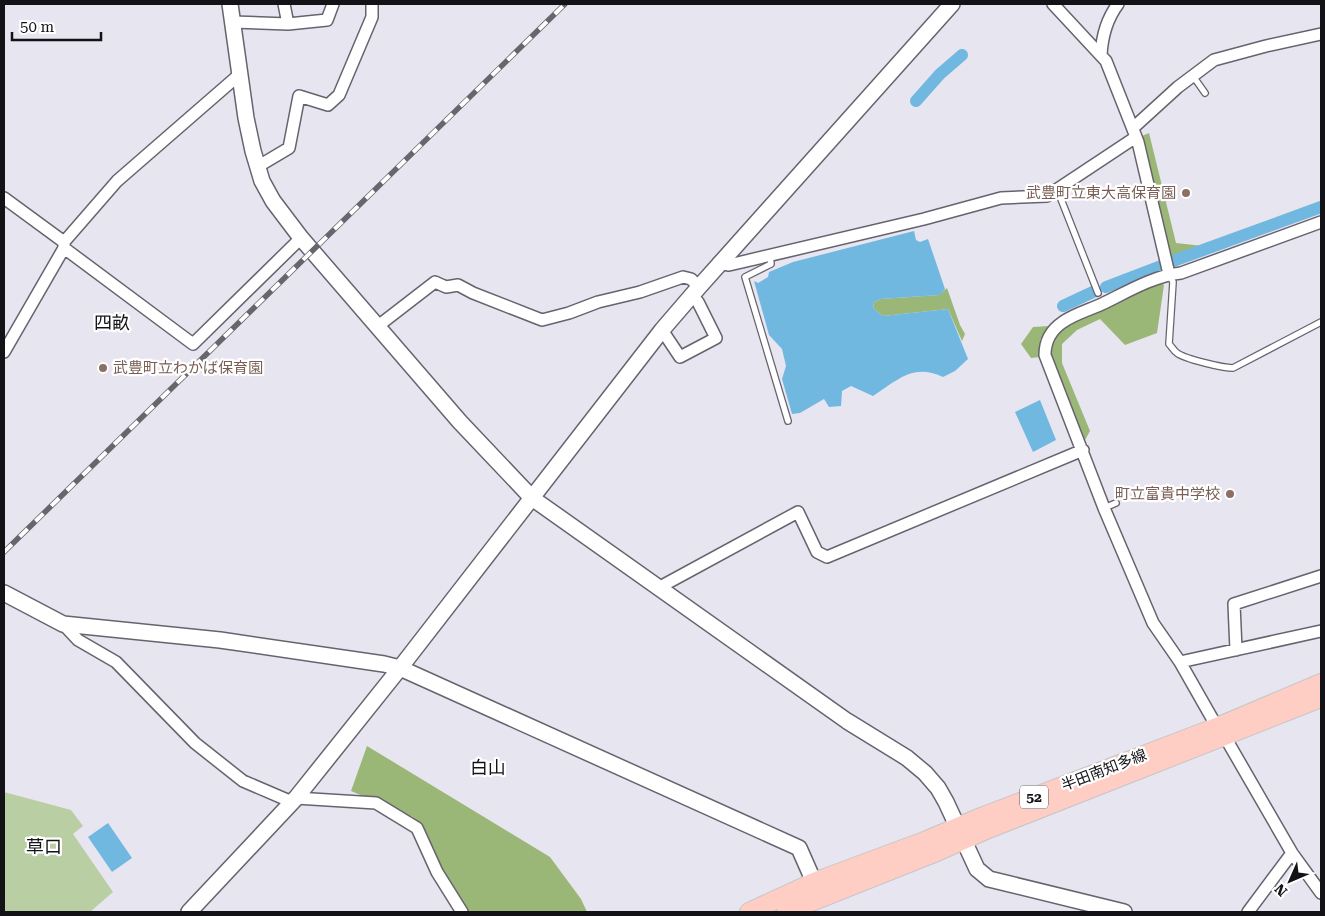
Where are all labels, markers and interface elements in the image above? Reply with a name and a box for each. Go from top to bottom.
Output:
scale bar [12,10,101,42]
text: 50 m [20,18,55,36]
place label: 武豊町立東大高保育園 [1026,184,1176,202]
marker: 武豊町立東大高保育園 [1180,187,1192,199]
district label: 四畝 [94,312,130,333]
place label: 武豊町立わかば保育園 [113,359,263,377]
marker: 武豊町立わかば保育園 [97,362,109,374]
place label: 町立富貴中学校 [1115,485,1220,503]
marker: 町立富貴中学校 [1224,488,1236,500]
street label: 半田南知多線 [1059,745,1149,795]
district label: 白山 [470,757,506,778]
road number: 52 [1020,786,1048,809]
district label: 草口 [26,836,62,857]
north arrow [1265,856,1315,906]
text: N [1271,881,1290,900]

